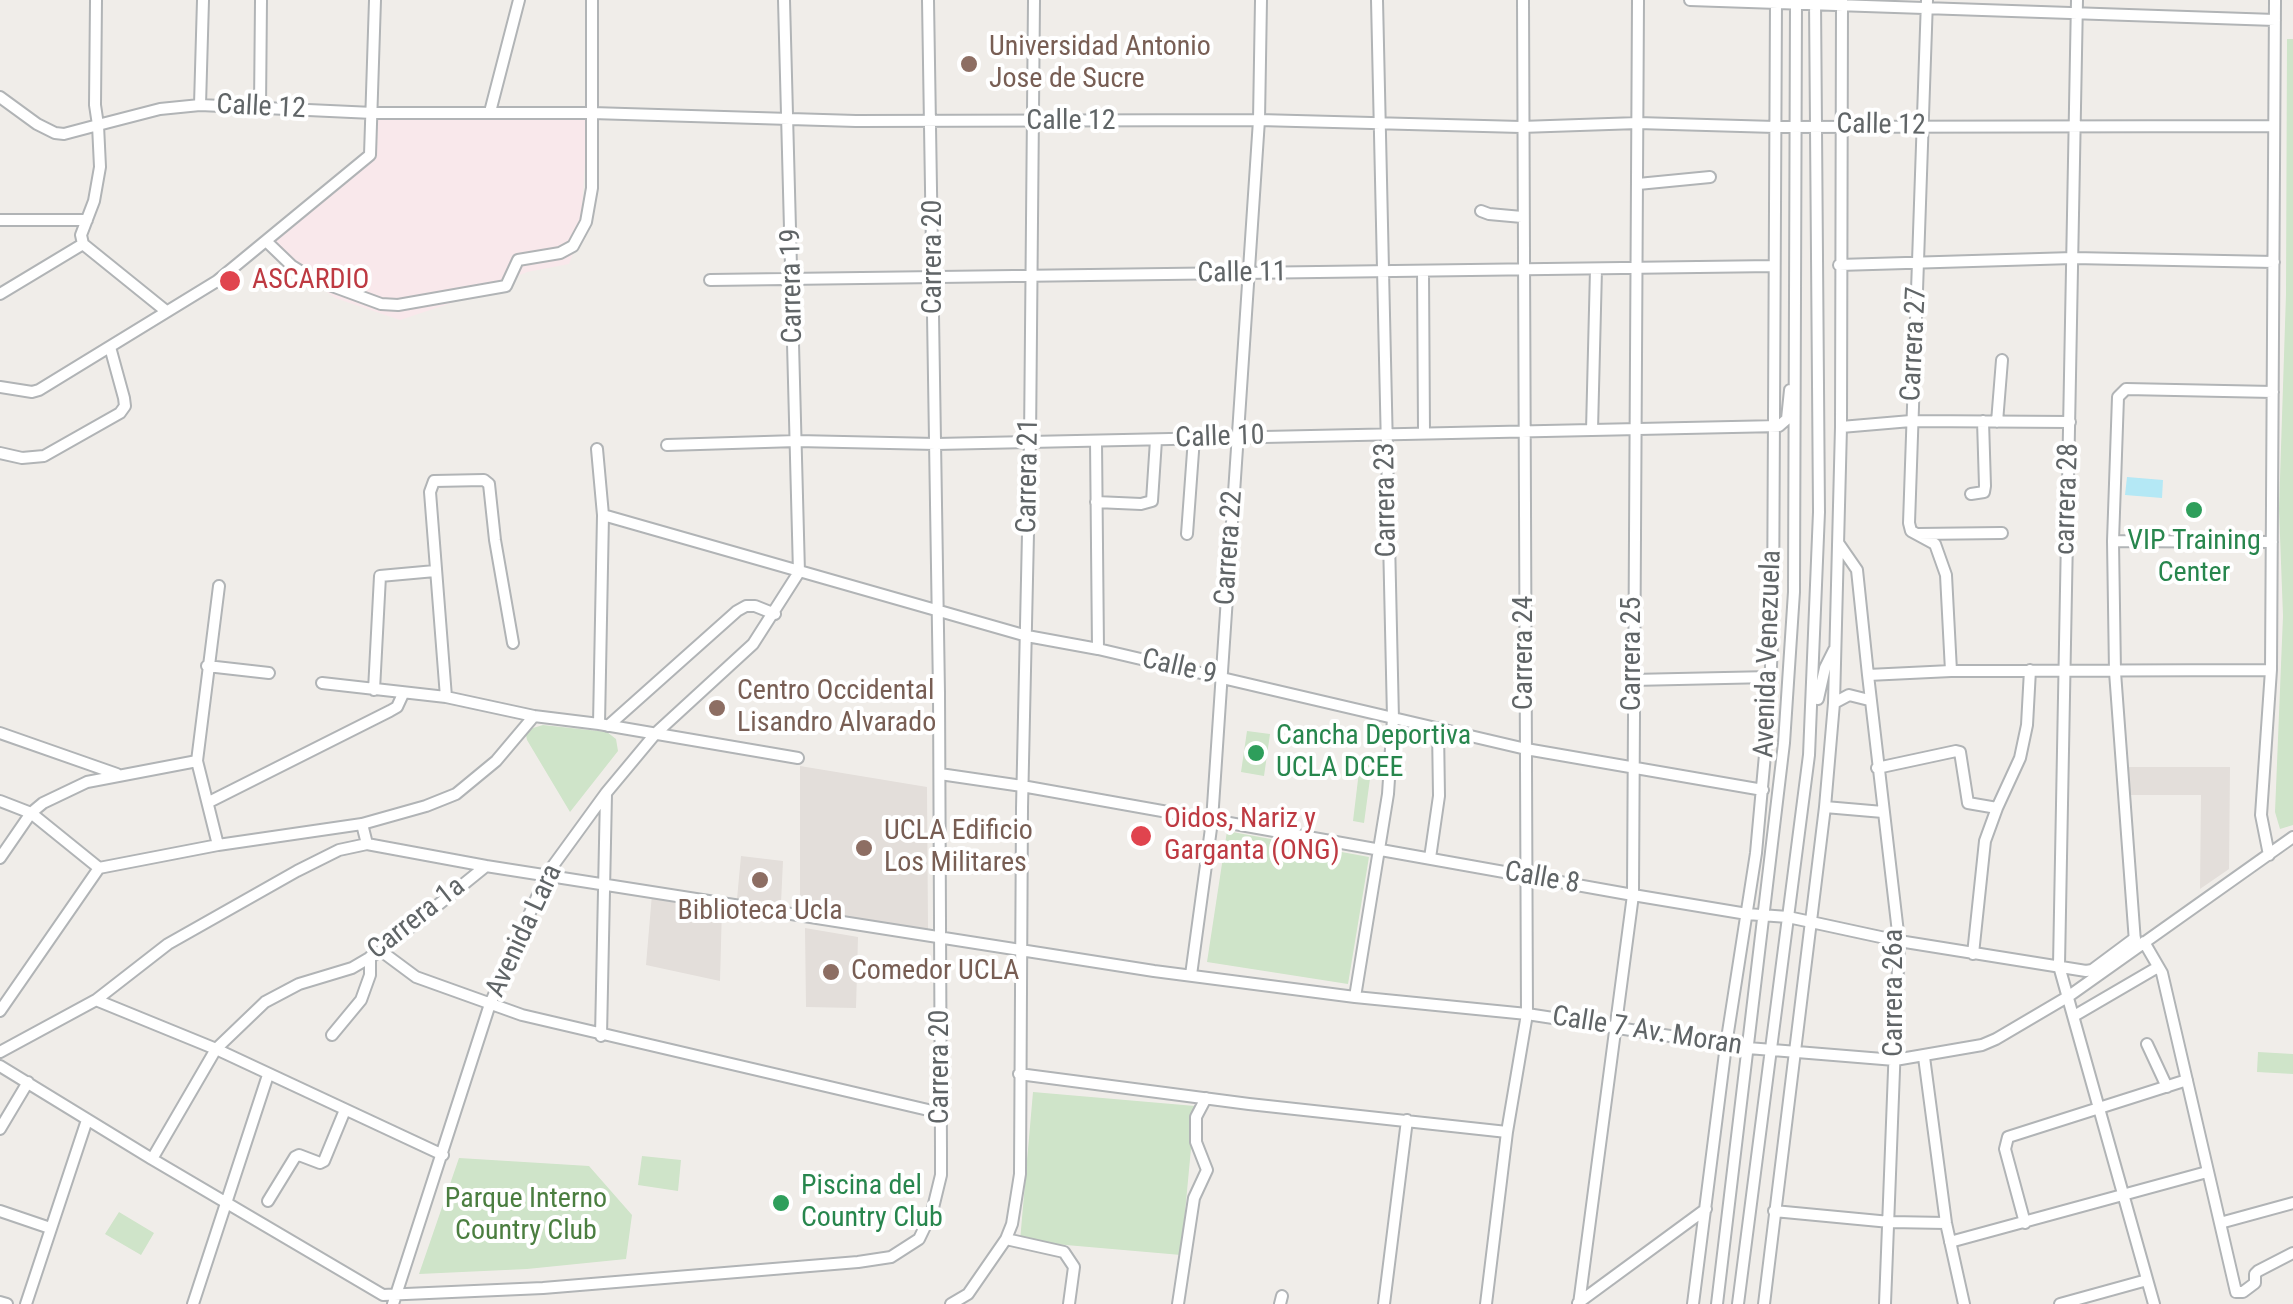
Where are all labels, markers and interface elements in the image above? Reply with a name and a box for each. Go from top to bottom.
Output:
place label: Universidad Antonio Jose de Sucre [989,31,1211,97]
marker: Universidad Antonio Jose de Sucre [958,53,980,75]
street label: Calle 12 [216,89,306,127]
street label: Calle 12 [1026,105,1116,139]
street label: Calle 12 [1836,108,1926,144]
street label: Carrera 20 [917,200,951,314]
street label: Carrera 19 [775,228,811,344]
street label: Calle 11 [1197,256,1287,292]
place label: ASCARDIO [252,264,369,298]
marker: ASCARDIO [217,268,243,294]
street label: Carrera 27 [1895,286,1935,402]
street label: Carrera 21 [1011,418,1047,534]
street label: Calle 10 [1175,420,1265,456]
street label: Carrera 23 [1369,442,1405,558]
street label: carrera 28 [2049,443,2087,555]
street label: Carrera 22 [1209,490,1251,606]
marker: VIP Training Center [2183,499,2205,521]
place label: VIP Training Center [2127,525,2261,591]
street label: Avenida Venezuela [1749,550,1789,758]
street label: Carrera 24 [1508,596,1542,710]
street label: Carrera 25 [1616,597,1650,711]
street label: Calle 9 [1138,643,1220,693]
place label: Centro Occidental Lisandro Alvarado [737,675,936,741]
marker: Centro Occidental Lisandro Alvarado [706,697,728,719]
place label: Cancha Deportiva UCLA DCEE [1276,720,1471,786]
marker: Cancha Deportiva UCLA DCEE [1245,742,1267,764]
place label: Oidos, Nariz y Garganta (ONG) [1164,803,1340,869]
place label: UCLA Edificio Los Militares [884,815,1033,881]
marker: Oidos, Nariz y Garganta (ONG) [1128,823,1154,849]
marker: UCLA Edificio Los Militares [853,837,875,859]
street label: Calle 8 [1502,856,1582,902]
street label: Avenida Lara [480,859,570,1003]
marker: Biblioteca Ucla [749,869,771,891]
street label: Carrera 1a [362,871,472,967]
place label: Biblioteca Ucla [677,895,843,929]
street label: Carrera 26a [1878,929,1912,1057]
place label: Comedor UCLA [851,955,1019,989]
marker: Comedor UCLA [820,961,842,983]
street label: Calle 7 Av. Moran [1550,1000,1744,1064]
street label: Carrera 20 [924,1010,958,1124]
place label: Piscina del Country Club [801,1170,943,1236]
park label: Parque Interno Country Club [445,1183,607,1249]
marker: Piscina del Country Club [770,1192,792,1214]

